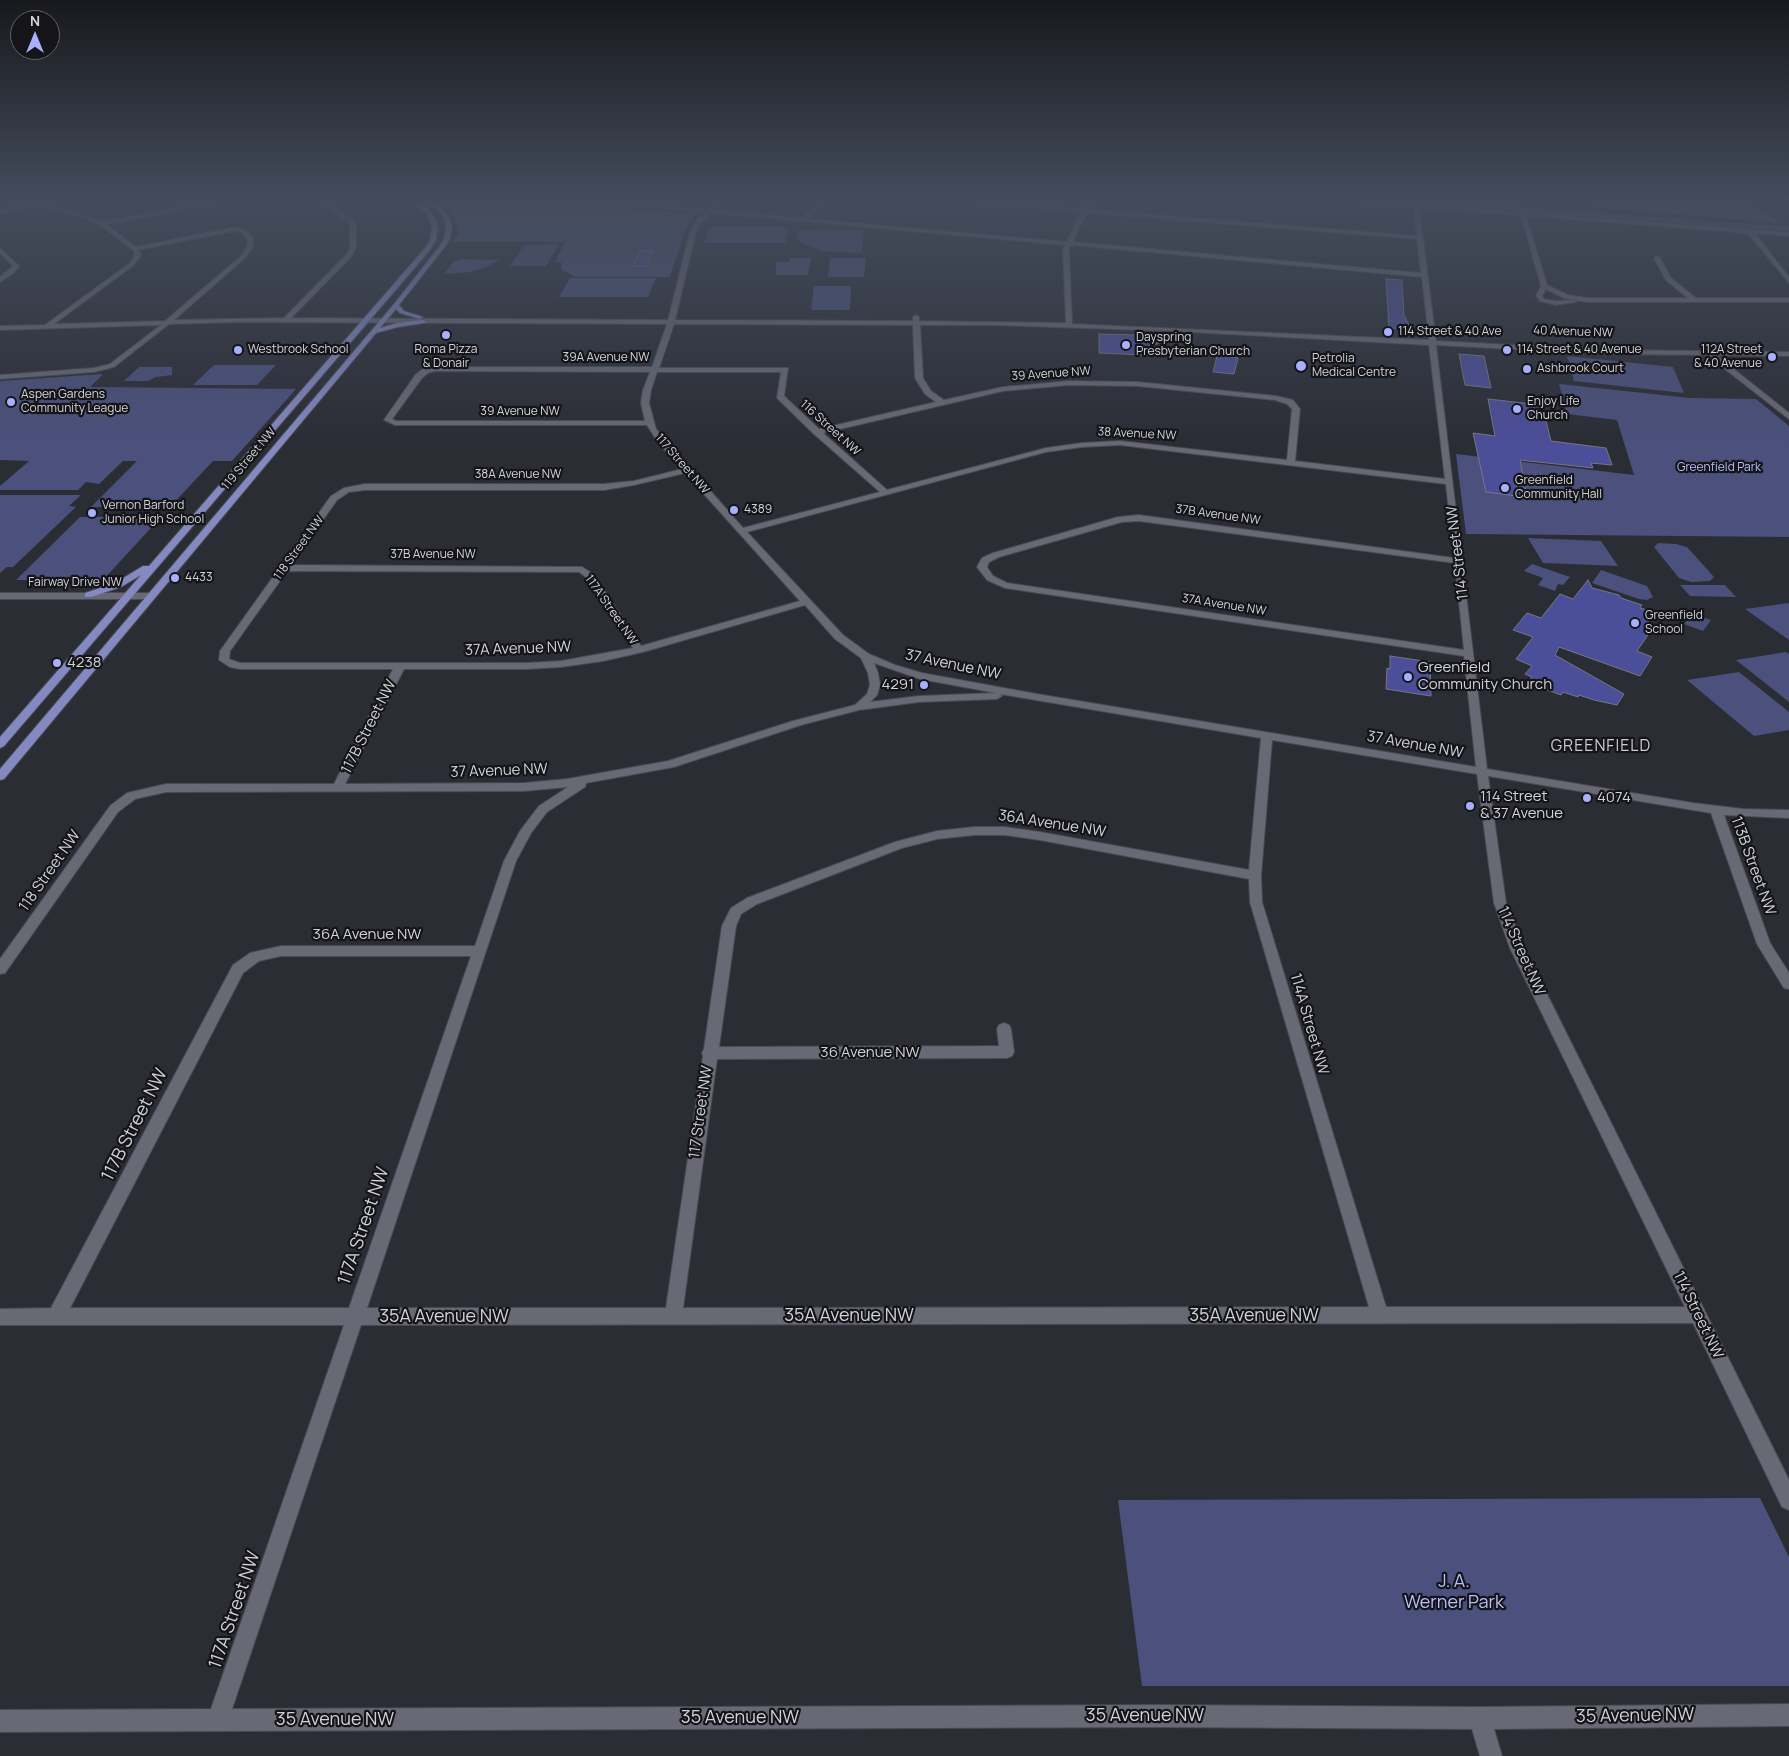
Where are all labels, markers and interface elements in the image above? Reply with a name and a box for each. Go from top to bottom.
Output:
north arrow [10,10,60,60]
text: N [30,11,40,30]
street label: 40 Avenue NW [1533,323,1613,341]
place label: 114 Street & 40 Ave [1398,325,1501,339]
marker: 114 Street & 40 Ave [1382,326,1394,338]
marker: Roma Pizza & Donair [440,329,452,341]
place label: Dayspring Presbyterian Church [1136,331,1250,359]
marker: Dayspring Presbyterian Church [1120,339,1132,351]
place label: Westbrook School [248,343,349,357]
place label: Roma Pizza & Donair [415,343,477,371]
place label: 114 Street & 40 Avenue [1517,343,1642,357]
place label: 112A Street & 40 Avenue [1694,343,1762,371]
marker: Westbrook School [232,344,244,356]
marker: 114 Street & 40 Avenue [1501,344,1513,356]
street label: 39A Avenue NW [562,351,650,365]
marker: 112A Street & 40 Avenue [1766,351,1778,363]
place label: Petrolia Medical Centre [1312,352,1396,380]
marker: Petrolia Medical Centre [1294,359,1308,373]
place label: Ashbrook Court [1537,362,1624,376]
marker: Ashbrook Court [1521,363,1533,375]
street label: 39 Avenue NW [1011,364,1091,384]
place label: Aspen Gardens Community League [21,388,128,416]
place label: Enjoy Life Church [1527,395,1580,423]
marker: Aspen Gardens Community League [5,396,17,408]
street label: 116 Street NW [797,397,863,459]
marker: Enjoy Life Church [1511,403,1523,415]
street label: 39 Avenue NW [480,405,560,419]
street label: 119 Street NW [219,425,279,493]
street label: 38 Avenue NW [1097,425,1177,443]
street label: 117 Street NW [652,431,712,497]
park label: Greenfield Park [1677,461,1761,475]
street label: 38A Avenue NW [475,468,561,482]
place label: Greenfield Community Hall [1515,474,1602,502]
marker: Greenfield Community Hall [1499,482,1511,494]
place label: Vernon Barford Junior High School [102,499,204,527]
street label: 37B Avenue NW [1175,502,1261,528]
place label: 4389 [744,503,772,517]
marker: 4389 [728,504,740,516]
street label: 114 Street NW [1443,505,1473,601]
marker: Vernon Barford Junior High School [86,507,98,519]
street label: 118 Street NW [271,513,327,583]
street label: 37B Avenue NW [390,548,476,562]
place label: 4433 [185,571,213,585]
marker: 4433 [169,572,181,584]
street label: 117A Street NW [582,572,640,648]
street label: Fairway Drive NW [28,576,122,590]
street label: 37A Avenue NW [1181,591,1267,619]
place label: Greenfield School [1645,609,1703,637]
marker: Greenfield School [1629,617,1641,629]
street label: 37A Avenue NW [465,638,571,660]
street label: 37 Avenue NW [903,646,1003,684]
place label: 4238 [67,654,101,672]
marker: 4238 [51,657,63,669]
place label: Greenfield Community Church [1418,659,1552,694]
marker: Greenfield Community Church [1402,671,1414,683]
place label: 4291 [881,676,914,694]
street label: 117B Street NW [338,677,400,777]
marker: 4291 [918,679,930,691]
street label: 37 Avenue NW [1365,728,1465,762]
district label: GREENFIELD [1550,737,1652,757]
street label: 37 Avenue NW [450,760,548,782]
place label: 114 Street & 37 Avenue [1480,788,1563,823]
place label: 4074 [1597,789,1631,807]
marker: 4074 [1581,792,1593,804]
marker: 114 Street & 37 Avenue [1464,800,1476,812]
street label: 36A Avenue NW [997,807,1107,841]
street label: 113B Street NW [1727,814,1779,918]
street label: 118 Street NW [15,827,85,915]
street label: 114 Street NW [1493,904,1549,998]
street label: 36A Avenue NW [313,926,421,944]
street label: 114A Street NW [1286,971,1332,1077]
street label: 36 Avenue NW [820,1044,920,1062]
street label: 117 Street NW [686,1064,716,1160]
street label: 117B Street NW [97,1065,173,1185]
street label: 117A Street NW [334,1164,394,1288]
street label: 114 Street NW [1669,1268,1727,1362]
street label: 35A Avenue NW [784,1305,914,1327]
street label: 35A Avenue NW [1189,1305,1319,1327]
street label: 35A Avenue NW [379,1306,509,1328]
street label: 117A Street NW [205,1548,265,1672]
park label: J. A. Werner Park [1404,1571,1504,1614]
street label: 35 Avenue NW [1576,1704,1694,1728]
street label: 35 Avenue NW [1086,1705,1204,1727]
street label: 35 Avenue NW [681,1707,799,1729]
street label: 35 Avenue NW [276,1709,394,1731]

